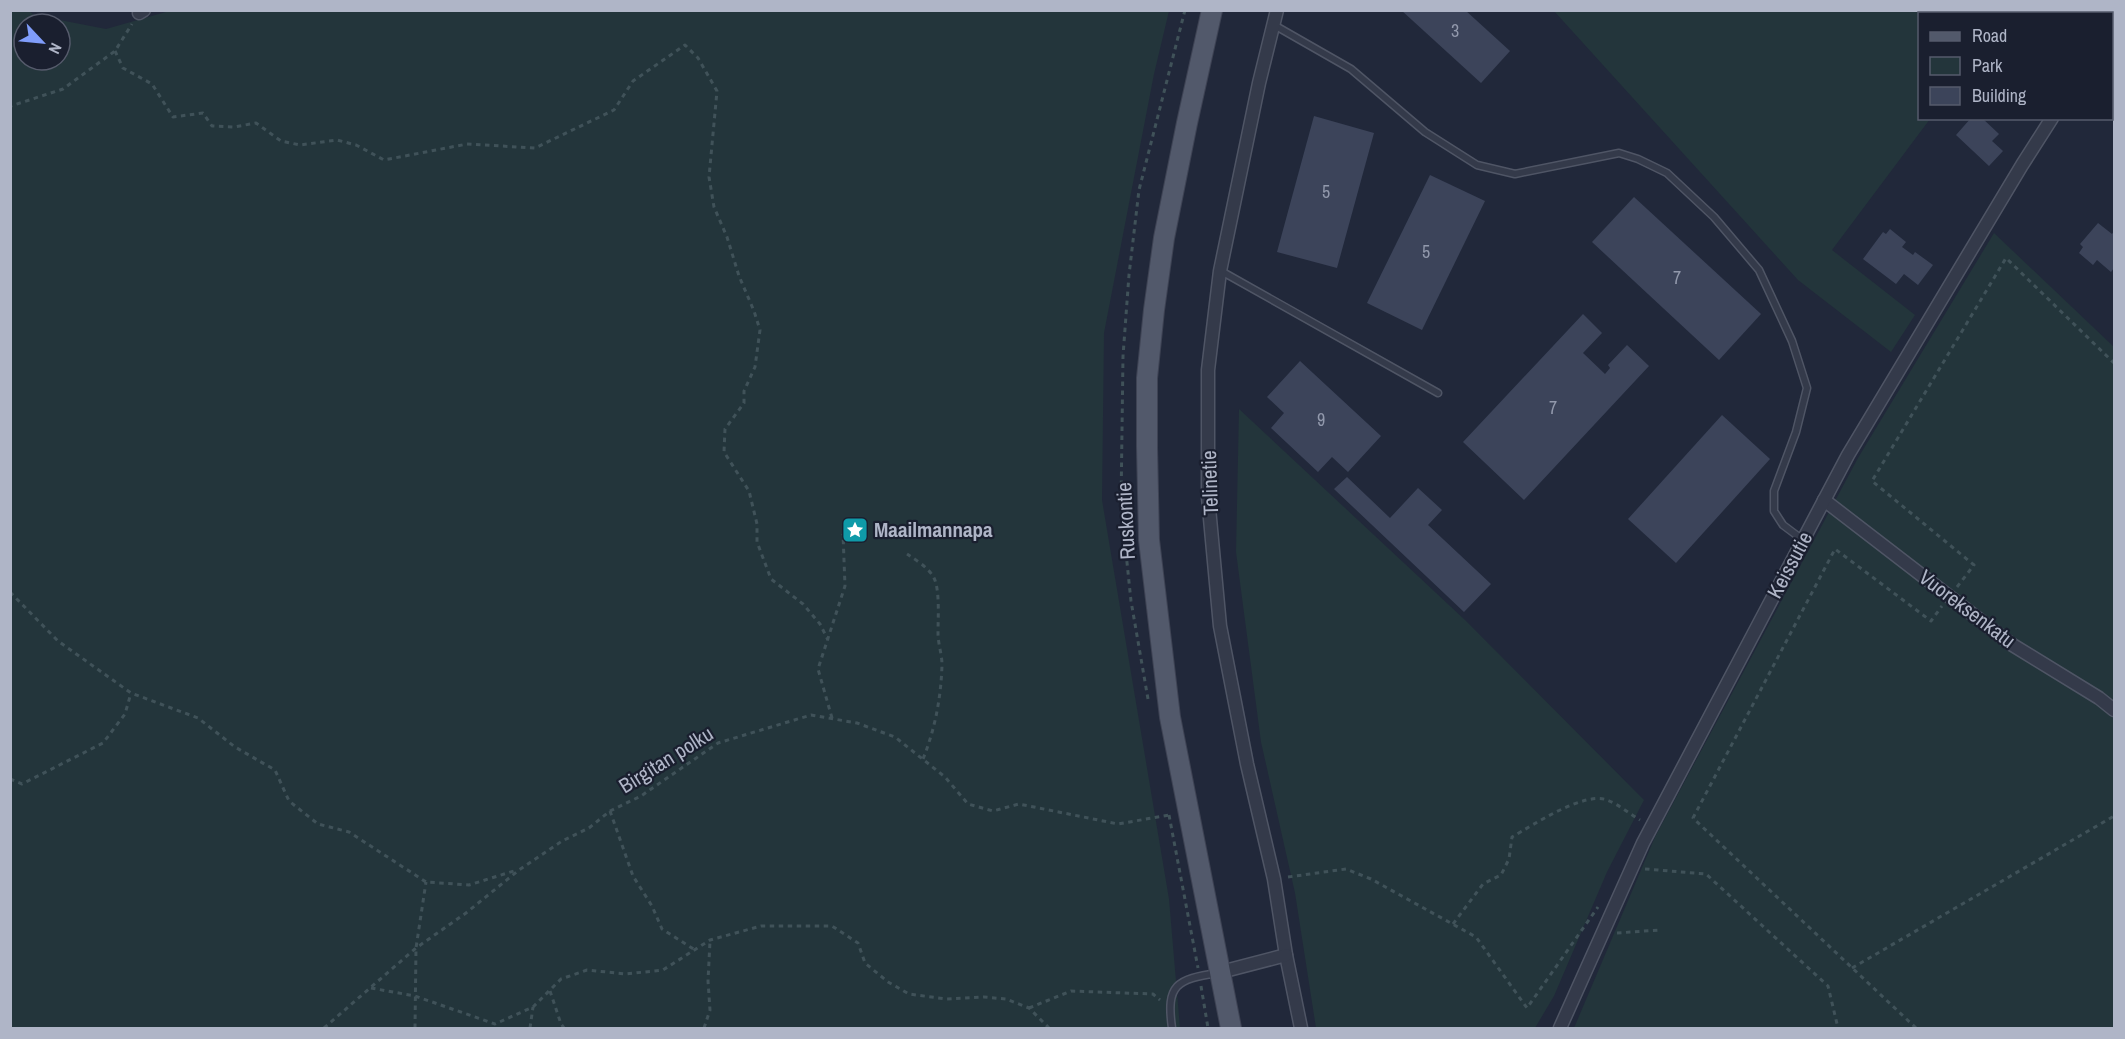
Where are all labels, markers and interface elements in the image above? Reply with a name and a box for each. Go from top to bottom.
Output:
north arrow [12,12,72,72]
legend [1918,12,2113,120]
house number: 3 [1451,18,1459,43]
text: Road [1972,23,2007,48]
text: N [44,39,67,58]
text: Park [1972,53,2003,78]
text: Building [1972,83,2027,108]
house number: 5 [1322,179,1330,204]
house number: 5 [1422,239,1430,264]
house number: 7 [1673,265,1681,290]
house number: 7 [1549,395,1557,420]
house number: 9 [1317,407,1325,432]
street label: Telinetie [1194,450,1225,516]
street label: Ruskontie [1109,482,1142,561]
place icon: Maailmannapa [840,515,870,545]
place label: Maailmannapa [874,515,993,544]
street label: Keissutie [1760,526,1819,603]
street label: Vuoreksenkatu [1913,563,2022,655]
street label: Birgitan polku [613,719,718,800]

